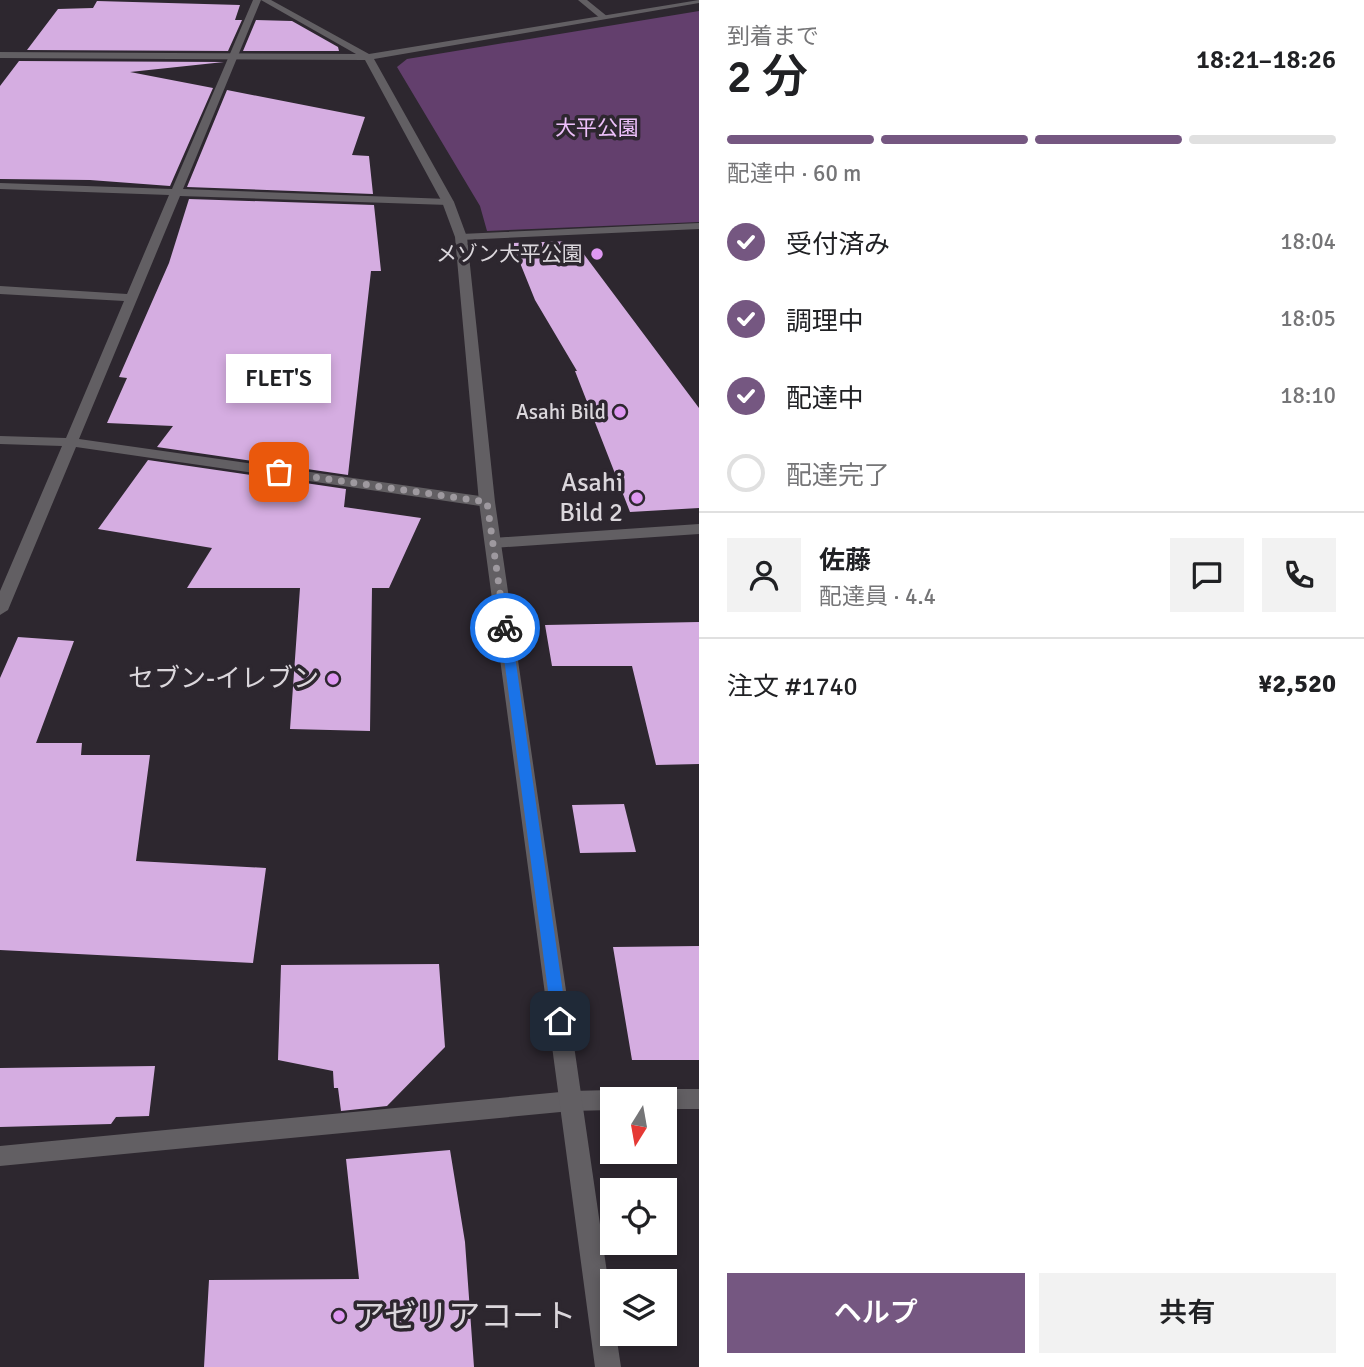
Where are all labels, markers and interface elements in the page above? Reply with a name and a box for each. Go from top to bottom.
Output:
text: 到着まで [727,22,819,51]
text: 18:21–18:26 [1196,44,1336,76]
text: 2 分 [727,49,808,105]
park label: 大平公園 [555,115,639,141]
text: 配達中 · 60 m [727,159,861,188]
icon: check [727,223,765,261]
text: 18:04 [1280,227,1336,256]
text: 受付済み [786,229,890,261]
place label: メゾン大平公園 [436,241,583,267]
marker: メゾン大平公園 [589,246,605,262]
icon: check [727,300,765,338]
text: 18:05 [1280,304,1336,333]
text: 調理中 [786,306,864,338]
callout: FLET'S [226,353,332,402]
text: FLET'S [245,364,312,393]
icon: check [727,377,765,415]
text: 18:10 [1280,381,1336,410]
text: 配達中 [786,383,864,415]
place label: Asahi Bild [516,399,606,425]
marker: Asahi Bild [612,404,628,420]
pin [249,442,309,502]
icon: bag [260,453,298,491]
text: 配達完了 [786,460,890,492]
place label: Asahi Bild 2 [559,467,623,529]
marker: Asahi Bild 2 [629,490,645,506]
button: person [727,538,801,612]
button: chat [1170,538,1244,612]
button: phone [1262,538,1336,612]
text: 佐藤 [819,545,871,577]
text: 配達員 · 4.4 [819,582,936,611]
courier [470,593,540,663]
icon: bike [486,609,524,647]
place label: セブン-イレブン [128,663,319,695]
text: ¥2,520 [1258,668,1336,700]
marker: セブン-イレブン [325,671,341,687]
text: 注文 #1740 [727,671,858,703]
pin [530,991,590,1051]
icon: home [541,1002,579,1040]
north arrow [600,1087,677,1164]
map controls [600,1087,677,1346]
button: locate [600,1178,677,1255]
button: layers [600,1269,677,1346]
button: ヘルプ [727,1273,1025,1353]
button: 共有 [1039,1273,1336,1353]
place label: アゼリアコート [353,1297,576,1336]
marker: アゼリアコート [331,1308,347,1324]

